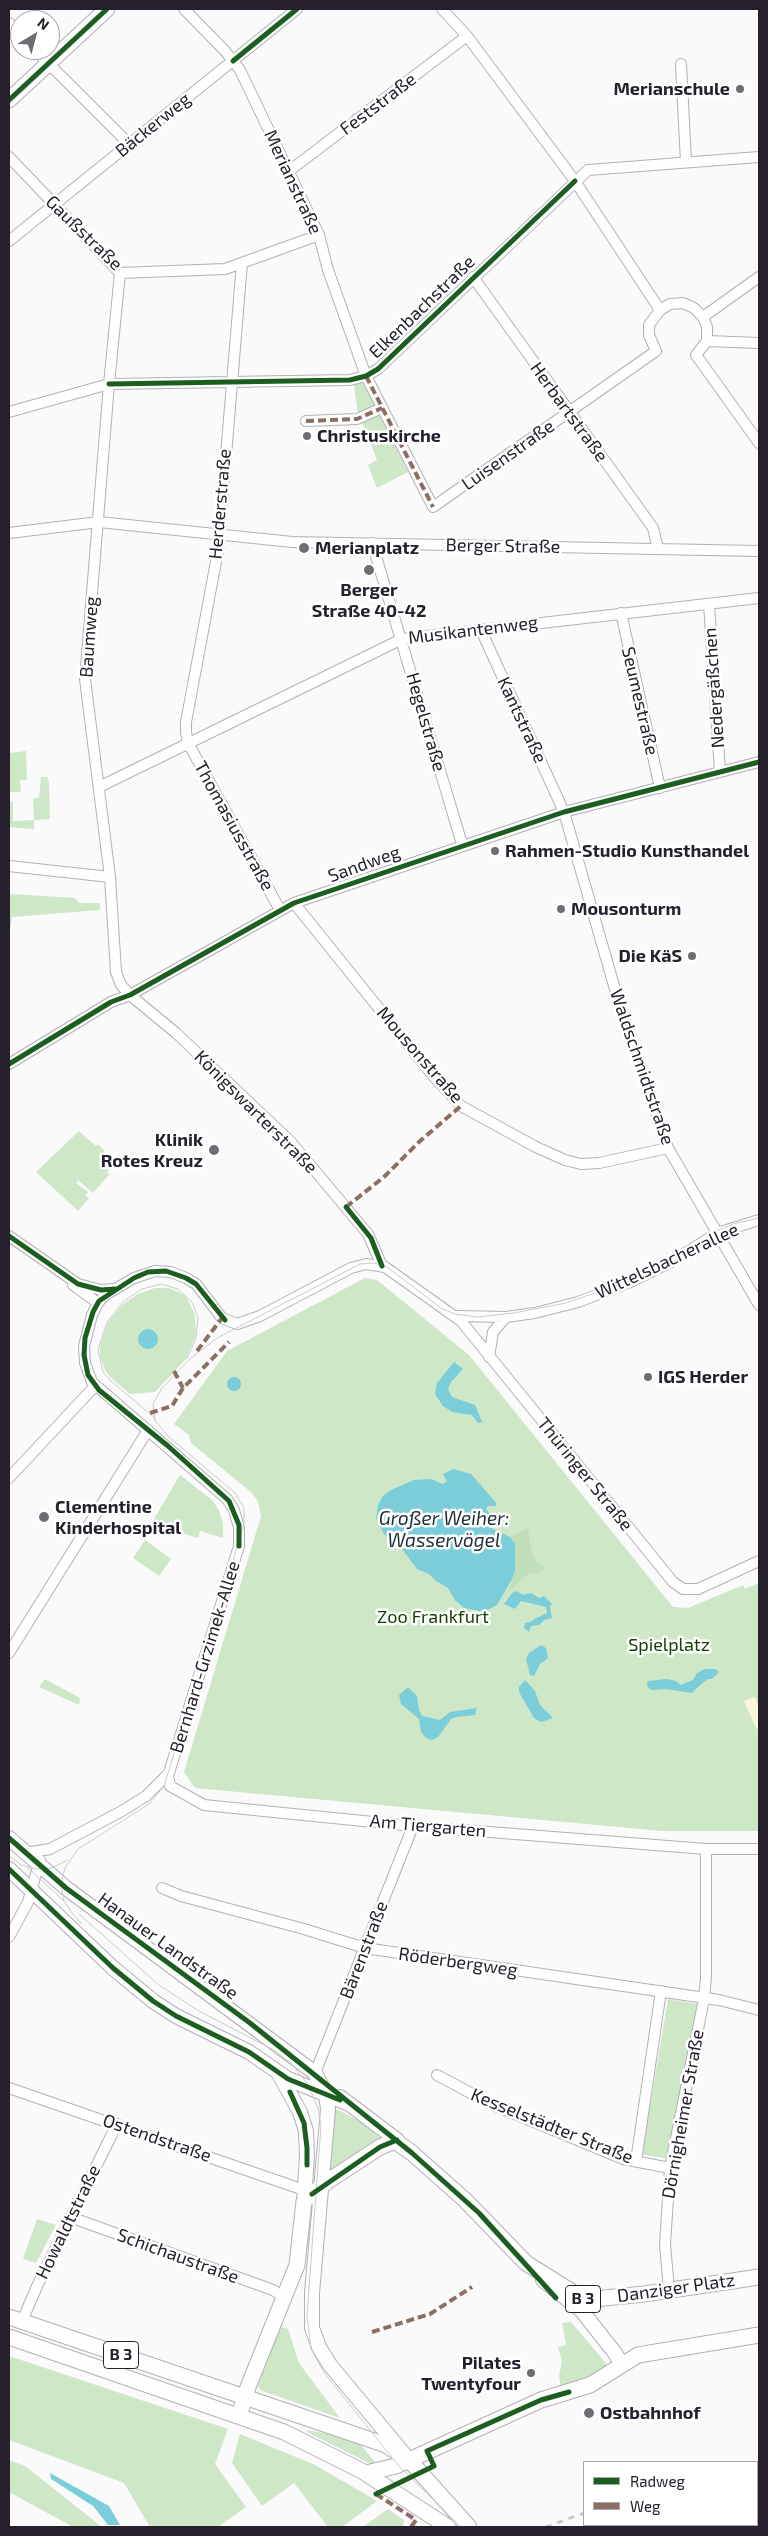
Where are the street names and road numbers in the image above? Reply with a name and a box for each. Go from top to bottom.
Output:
street label: Feststraße [336,68,420,140]
street label: Bäckerweg [111,88,195,162]
street label: Merianstraße [259,127,327,237]
street label: Gaußstraße [41,191,127,275]
street label: Elkenbachstraße [365,251,479,363]
street label: Herbartstraße [526,358,612,466]
street label: Luisenstraße [458,415,558,495]
street label: Herderstraße [204,448,236,560]
street label: Berger Straße [446,534,560,558]
street label: Baumweg [75,596,103,678]
street label: Musikantenweg [407,611,539,649]
street label: Nedergäßchen [699,627,729,749]
street label: Seumestraße [617,645,663,757]
street label: Hegelstraße [402,670,450,774]
street label: Kantstraße [493,673,551,767]
street label: Thomasiusstraße [189,757,279,895]
street label: Sandweg [325,841,403,887]
street label: Waldschmidtstraße [605,986,679,1148]
street label: Mousonstraße [372,1002,468,1108]
street label: Königswarterstraße [190,1046,322,1178]
street label: Wittelsbacherallee [592,1218,742,1304]
street label: Thüringer Straße [533,1413,637,1535]
street label: Bernhard-Grzimek-Allee [165,1558,245,1756]
street label: Am Tiergarten [369,1810,487,1842]
street label: Hanauer Landstraße [94,1888,242,2004]
street label: Bärenstraße [335,1898,393,2002]
street label: Röderbergweg [397,1943,519,1981]
street label: Dörnigheimer Straße [657,2028,709,2200]
street label: Kesselstädter Straße [468,2084,636,2168]
street label: Ostendstraße [100,2109,214,2167]
street label: Howaldtstraße [31,2161,105,2283]
street label: Schichaustraße [114,2224,242,2288]
street label: Danziger Platz [616,2269,736,2307]
road number: B 3 [566,2286,600,2312]
road number: B 3 [104,2342,138,2368]

